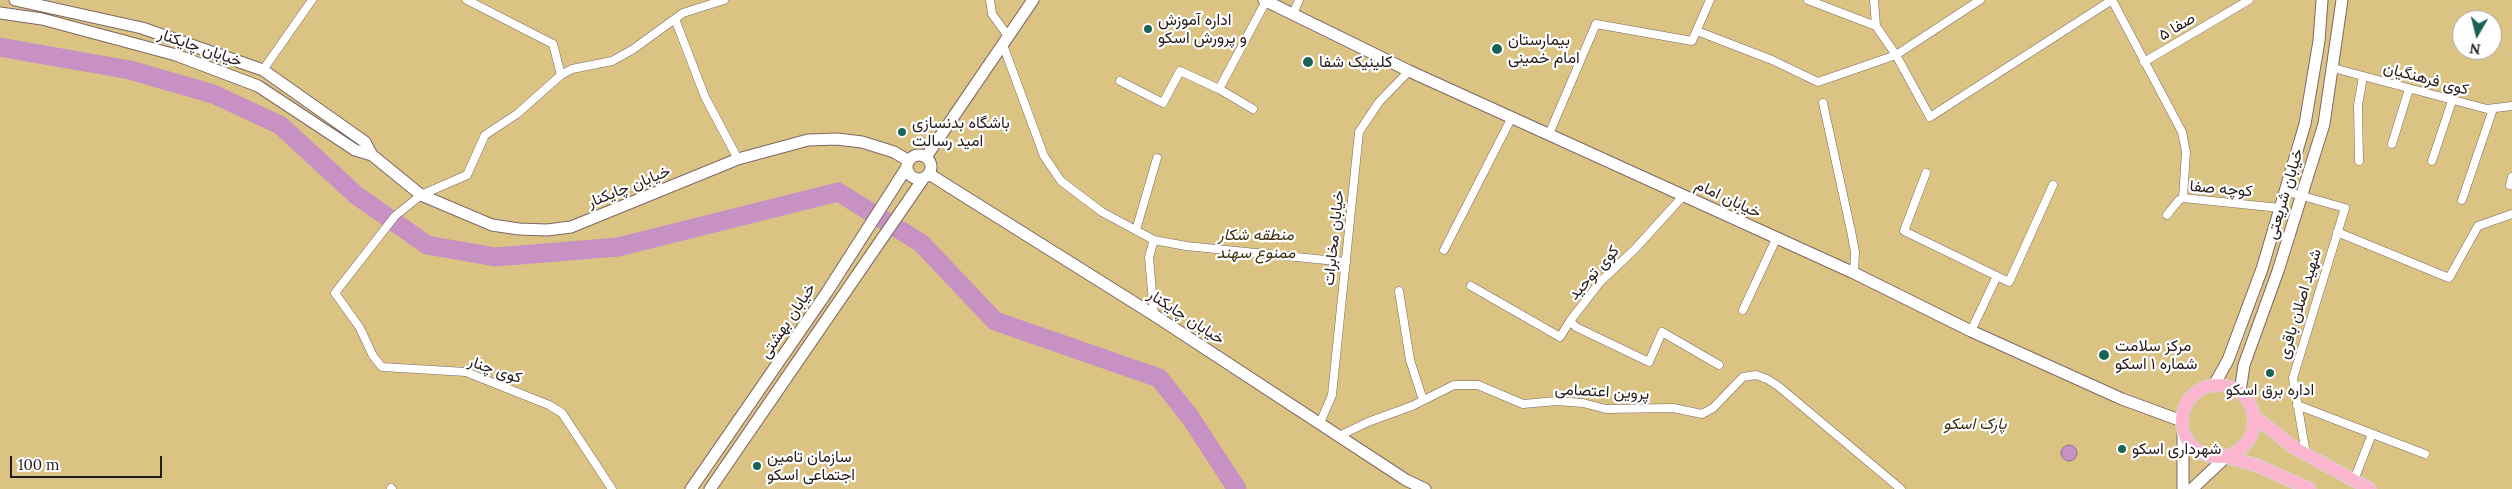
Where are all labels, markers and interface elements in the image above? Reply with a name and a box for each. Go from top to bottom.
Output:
street label: صفا ۵ [2155,9,2199,45]
place label: اداره آموزش و پرورش اسکو [1158,10,1247,48]
north arrow [2452,10,2502,60]
marker: اداره آموزش و پرورش اسکو [1142,23,1154,35]
street label: خیابان چایکنار [155,25,245,71]
place label: بیمارستان امام خمینی [1508,30,1580,68]
text: N [2468,39,2482,59]
marker: بیمارستان امام خمینی [1490,42,1504,56]
place label: کلینیک شفا [1319,52,1392,72]
marker: کلینیک شفا [1301,55,1315,69]
street label: کوی فرهنگیان [2381,58,2471,100]
place label: باشگاه بدنسازی امید رسالت [912,113,1010,151]
marker: باشگاه بدنسازی امید رسالت [896,126,908,138]
street label: خیابان شریعتی [2262,146,2308,242]
street label: خیابان چایکنار [585,162,673,212]
street label: خیابان امام [1692,175,1764,223]
street label: کوچه صفا [2189,177,2253,201]
street label: خیابان مخابرات [1319,189,1349,287]
park label: منطقه شکار ممنوع سهند [1217,225,1295,263]
street label: کوی توحید [1565,242,1623,304]
street label: شهید اصلان باقری [2274,246,2326,362]
street label: خیابان بهشتی [756,280,820,362]
street label: خیابان چایکنار [1144,285,1228,349]
place label: مرکز سلامت شماره ۱ اسکو [2115,336,2197,374]
marker: مرکز سلامت شماره ۱ اسکو [2097,348,2111,362]
street label: کوی چنار [466,352,524,388]
marker: اداره برق اسکو [2264,367,2276,379]
street label: پروین اعتصامی [1554,380,1650,404]
place label: اداره برق اسکو [2226,380,2314,400]
park label: پارک اسکو [1944,414,2006,434]
place label: شهرداری اسکو [2132,439,2221,459]
marker: شهرداری اسکو [2116,443,2128,455]
scale bar [12,446,165,478]
place label: سازمان تامین اجتماعی اسکو [767,447,855,485]
text: 100 m [18,455,59,474]
marker: سازمان تامین اجتماعی اسکو [751,460,763,472]

